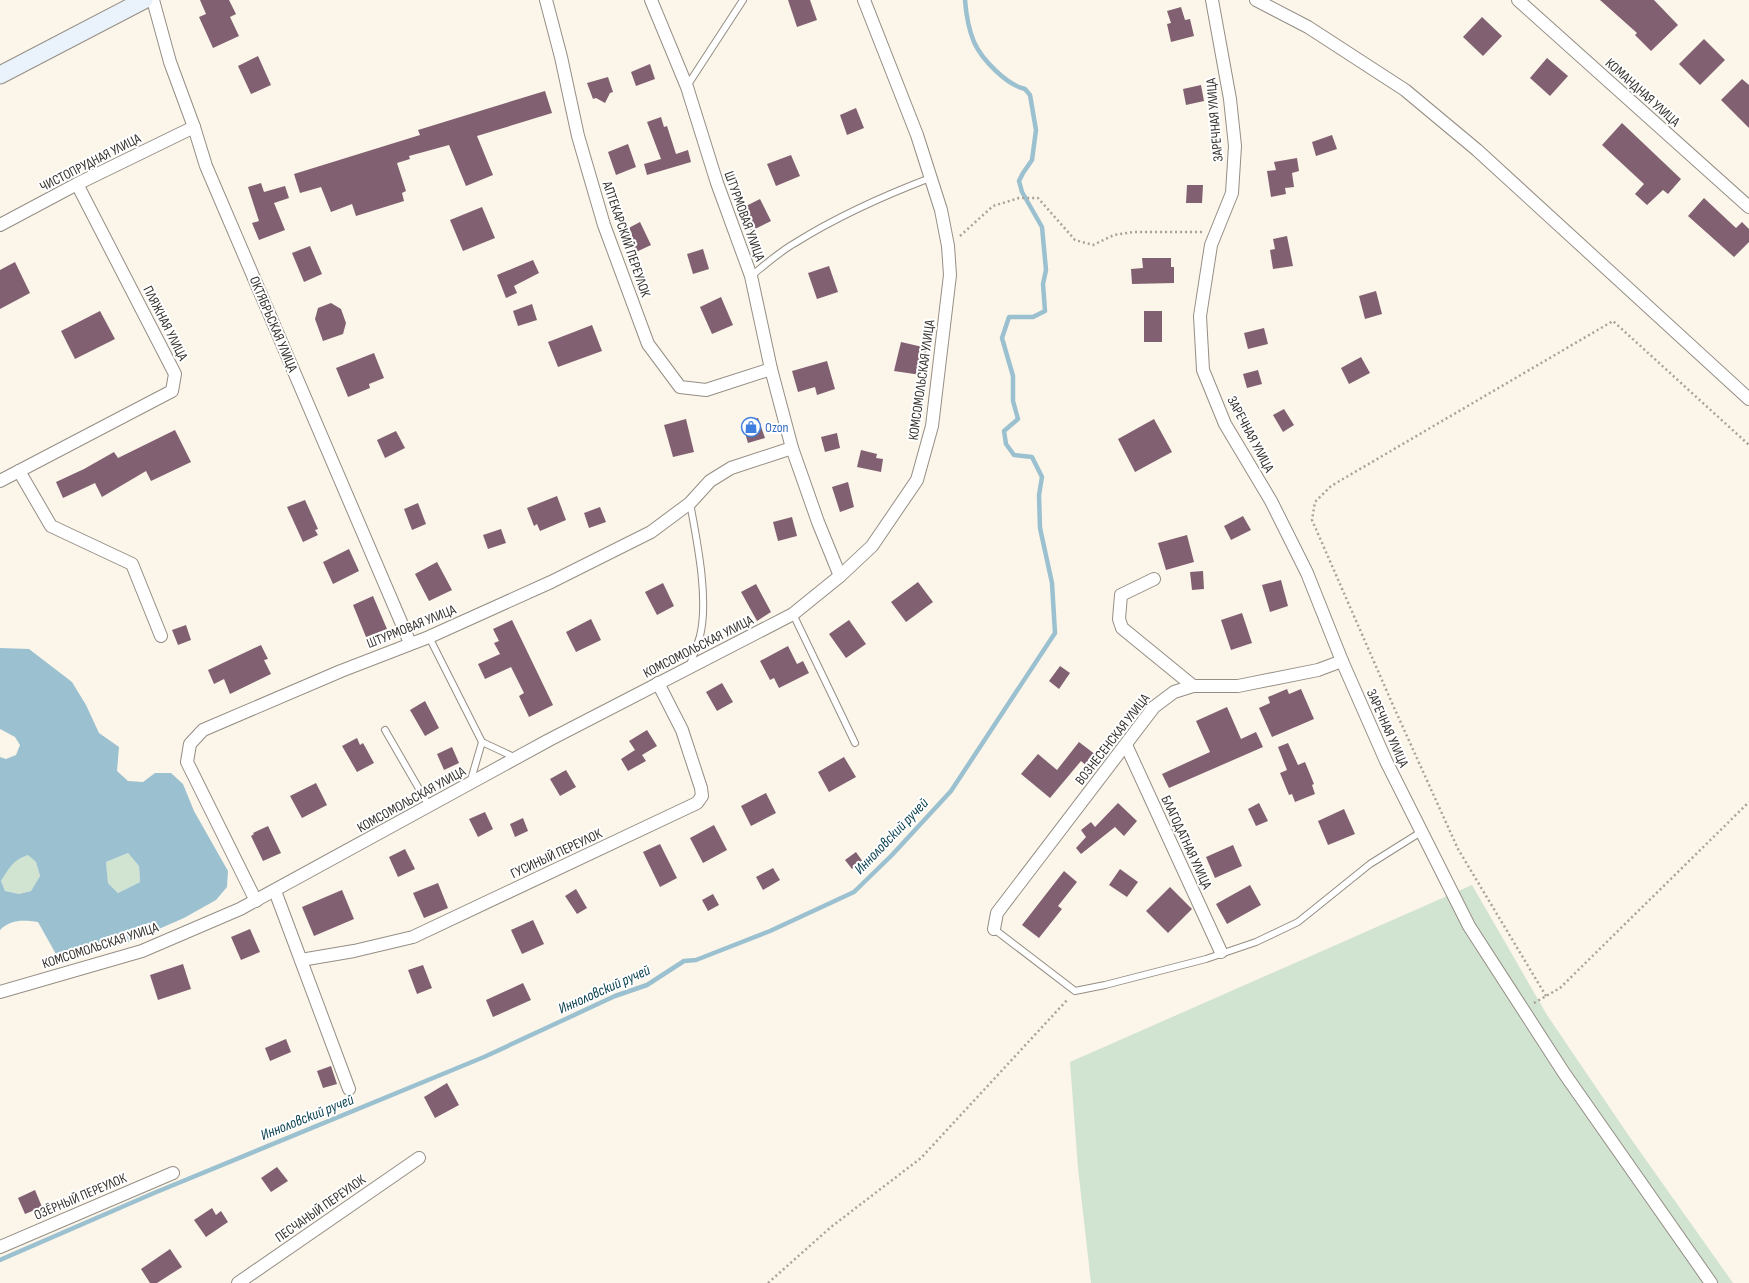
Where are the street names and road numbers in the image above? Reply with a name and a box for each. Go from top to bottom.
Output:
street label: КОМАНДНАЯ УЛИЦА [1602,55,1684,131]
street label: ЗАРЕЧНАЯ УЛИЦА [1202,76,1227,162]
street label: ЧИСТОПРУДНАЯ УЛИЦА [37,129,144,195]
street label: ШТУРМОВАЯ УЛИЦА [720,169,769,264]
street label: АПТЕКАРСКИЙ ПЕРЕУЛОК [598,178,655,300]
street label: ОКТЯБРЬСКАЯ УЛИЦА [246,274,302,376]
street label: ПЛЯЖНАЯ УЛИЦА [139,283,192,364]
street label: КОМСОМОЛЬСКАЯ УЛИЦА [905,318,938,441]
street label: ЗАРЕЧНАЯ УЛИЦА [1223,393,1278,476]
street label: ШТУРМОВАЯ УЛИЦА [364,600,459,652]
street label: КОМСОМОЛЬСКАЯ УЛИЦА [640,611,757,682]
street label: ЗАРЕЧНАЯ УЛИЦА [1363,686,1413,771]
street label: ВОЗНЕСЕНСКАЯ УЛИЦА [1072,690,1154,788]
street label: КОМСОМОЛЬСКАЯ УЛИЦА [354,762,469,836]
street label: БЛАГОДАТНАЯ УЛИЦА [1157,793,1216,893]
street label: ГУСИНЫЙ ПЕРЕУЛОК [508,825,605,882]
street label: КОМСОМОЛЬСКАЯ УЛИЦА [40,918,161,972]
street label: ОЗЁРНЫЙ ПЕРЕУЛОК [31,1169,130,1224]
street label: ПЕСЧАНЫЙ ПЕРЕУЛОК [272,1171,369,1246]

